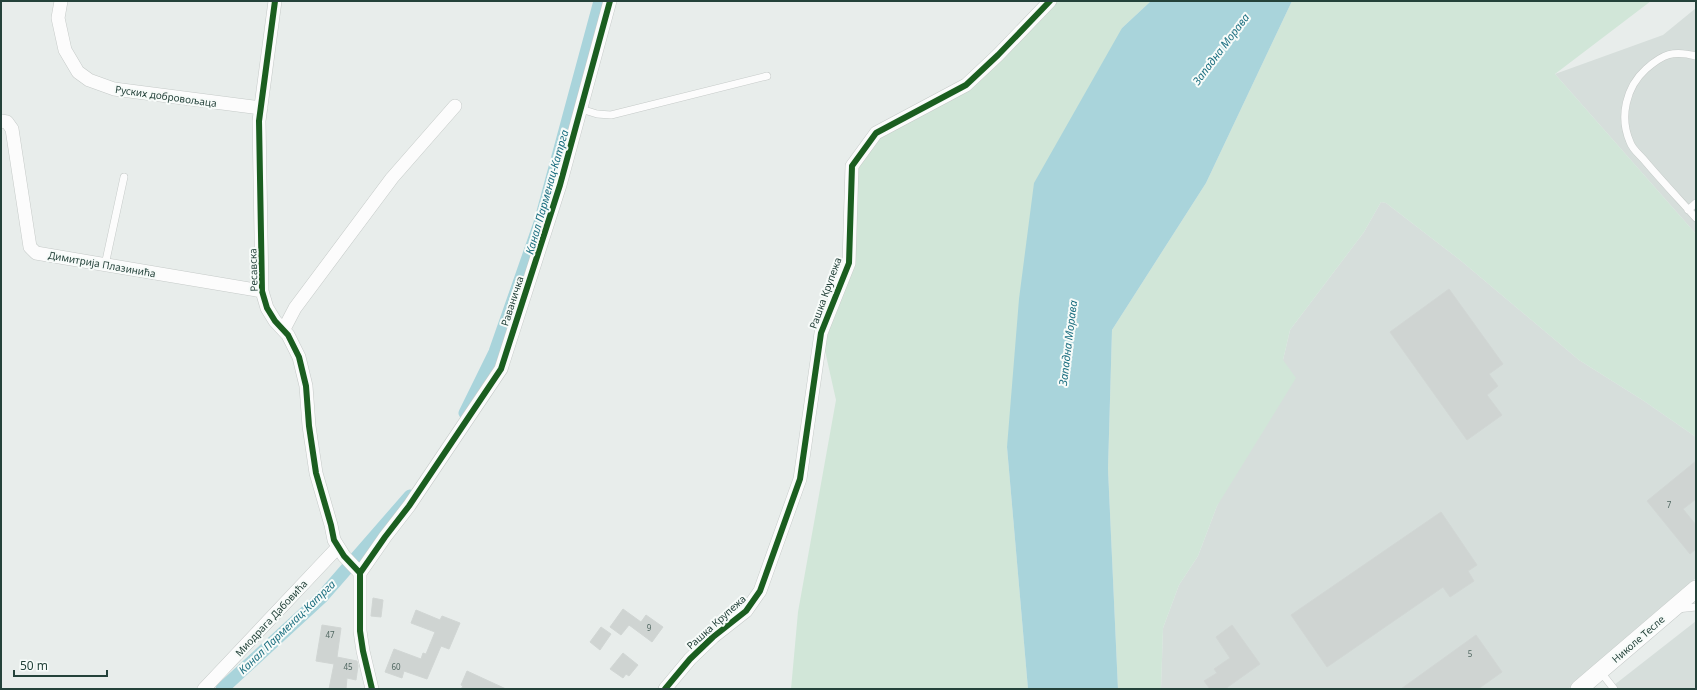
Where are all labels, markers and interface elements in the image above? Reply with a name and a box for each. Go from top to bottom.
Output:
water label: Западна Морава [1188,10,1252,88]
street label: Руских добровољаца [114,82,218,110]
water label: Канал Парменац-Катрга [522,128,572,256]
street label: Димитрија Плазинића [47,248,157,280]
street label: Ресавска [245,248,261,292]
street label: Рашка Крупежа [806,255,844,331]
street label: Раваничка [497,274,527,328]
water label: Западна Морава [1055,299,1080,387]
house number: 7 [1667,499,1672,510]
water label: Канал Парменац-Катрга [235,576,338,677]
street label: Миодрага Дабовића [232,577,310,659]
street label: Рашка Крупежа [683,592,749,652]
street label: Николе Тесле [1609,612,1668,666]
house number: 9 [647,622,652,633]
house number: 47 [325,629,335,640]
house number: 5 [1468,648,1473,659]
scale bar [14,652,107,678]
text: 50 m [20,657,48,674]
house number: 45 [343,661,353,672]
house number: 60 [391,661,401,672]

